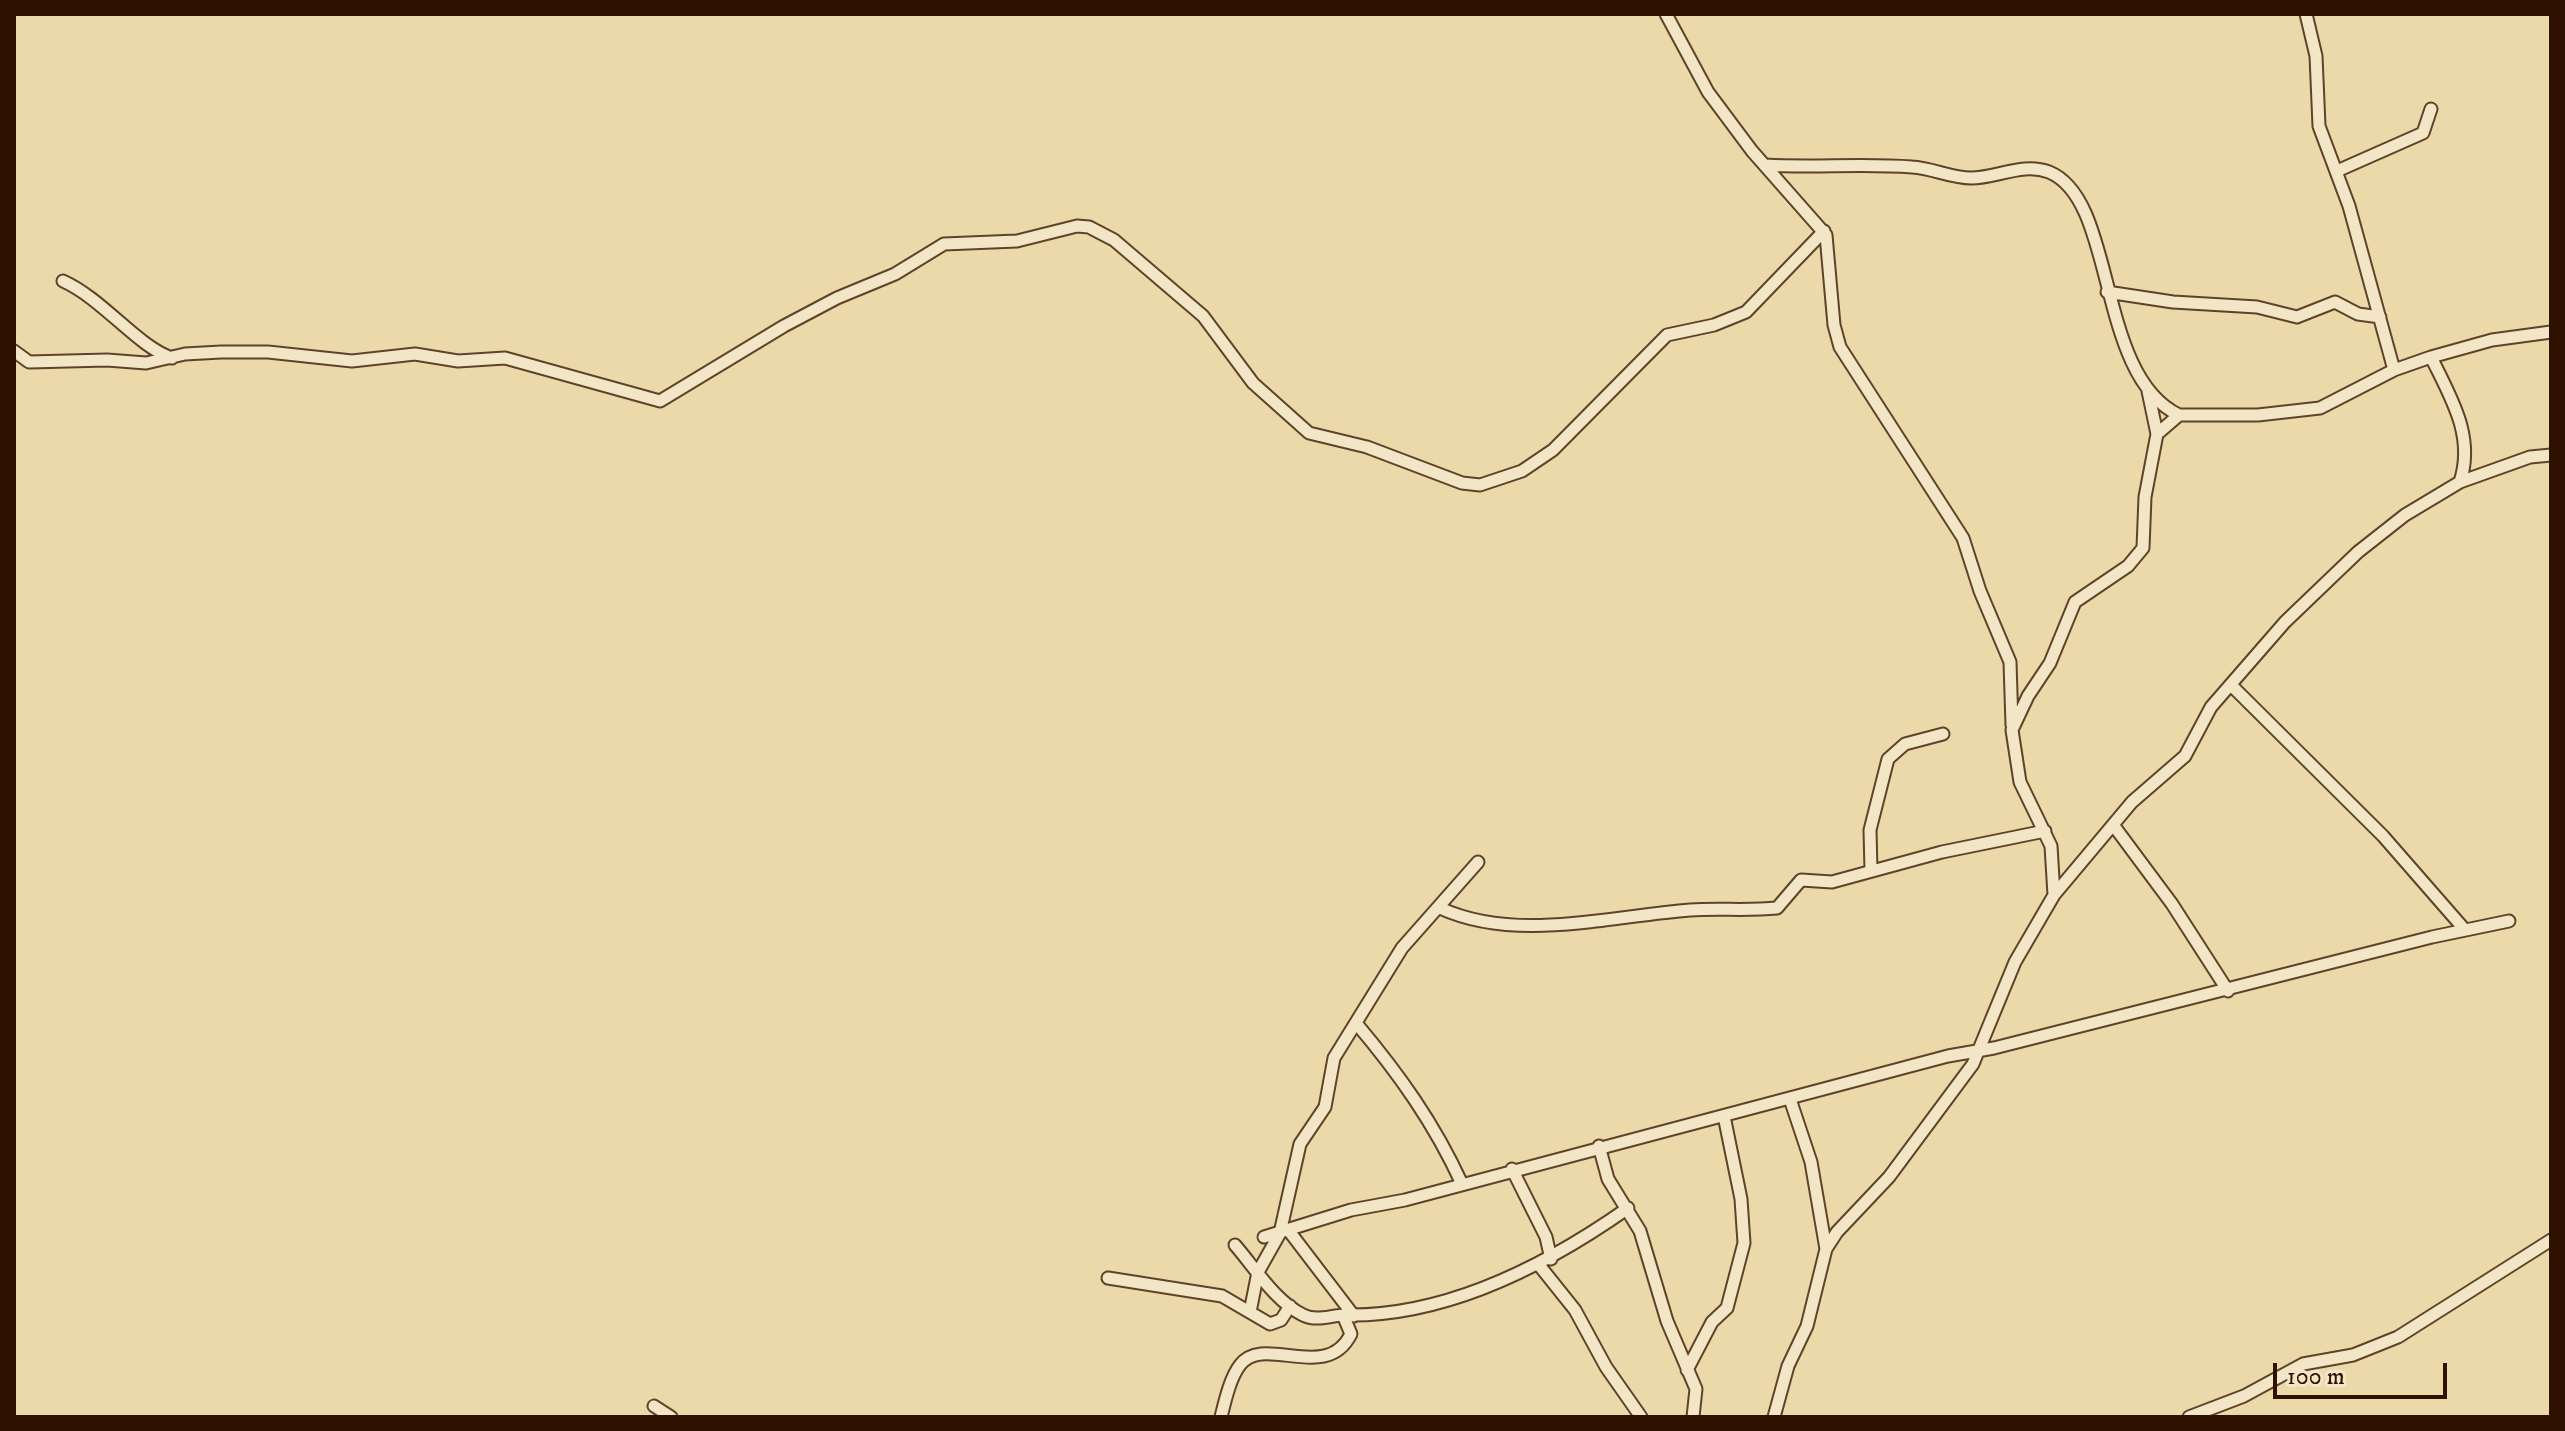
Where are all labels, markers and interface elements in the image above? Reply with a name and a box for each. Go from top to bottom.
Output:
scale bar [2277,1347,2451,1397]
text: 100 m [2287,1362,2345,1392]

